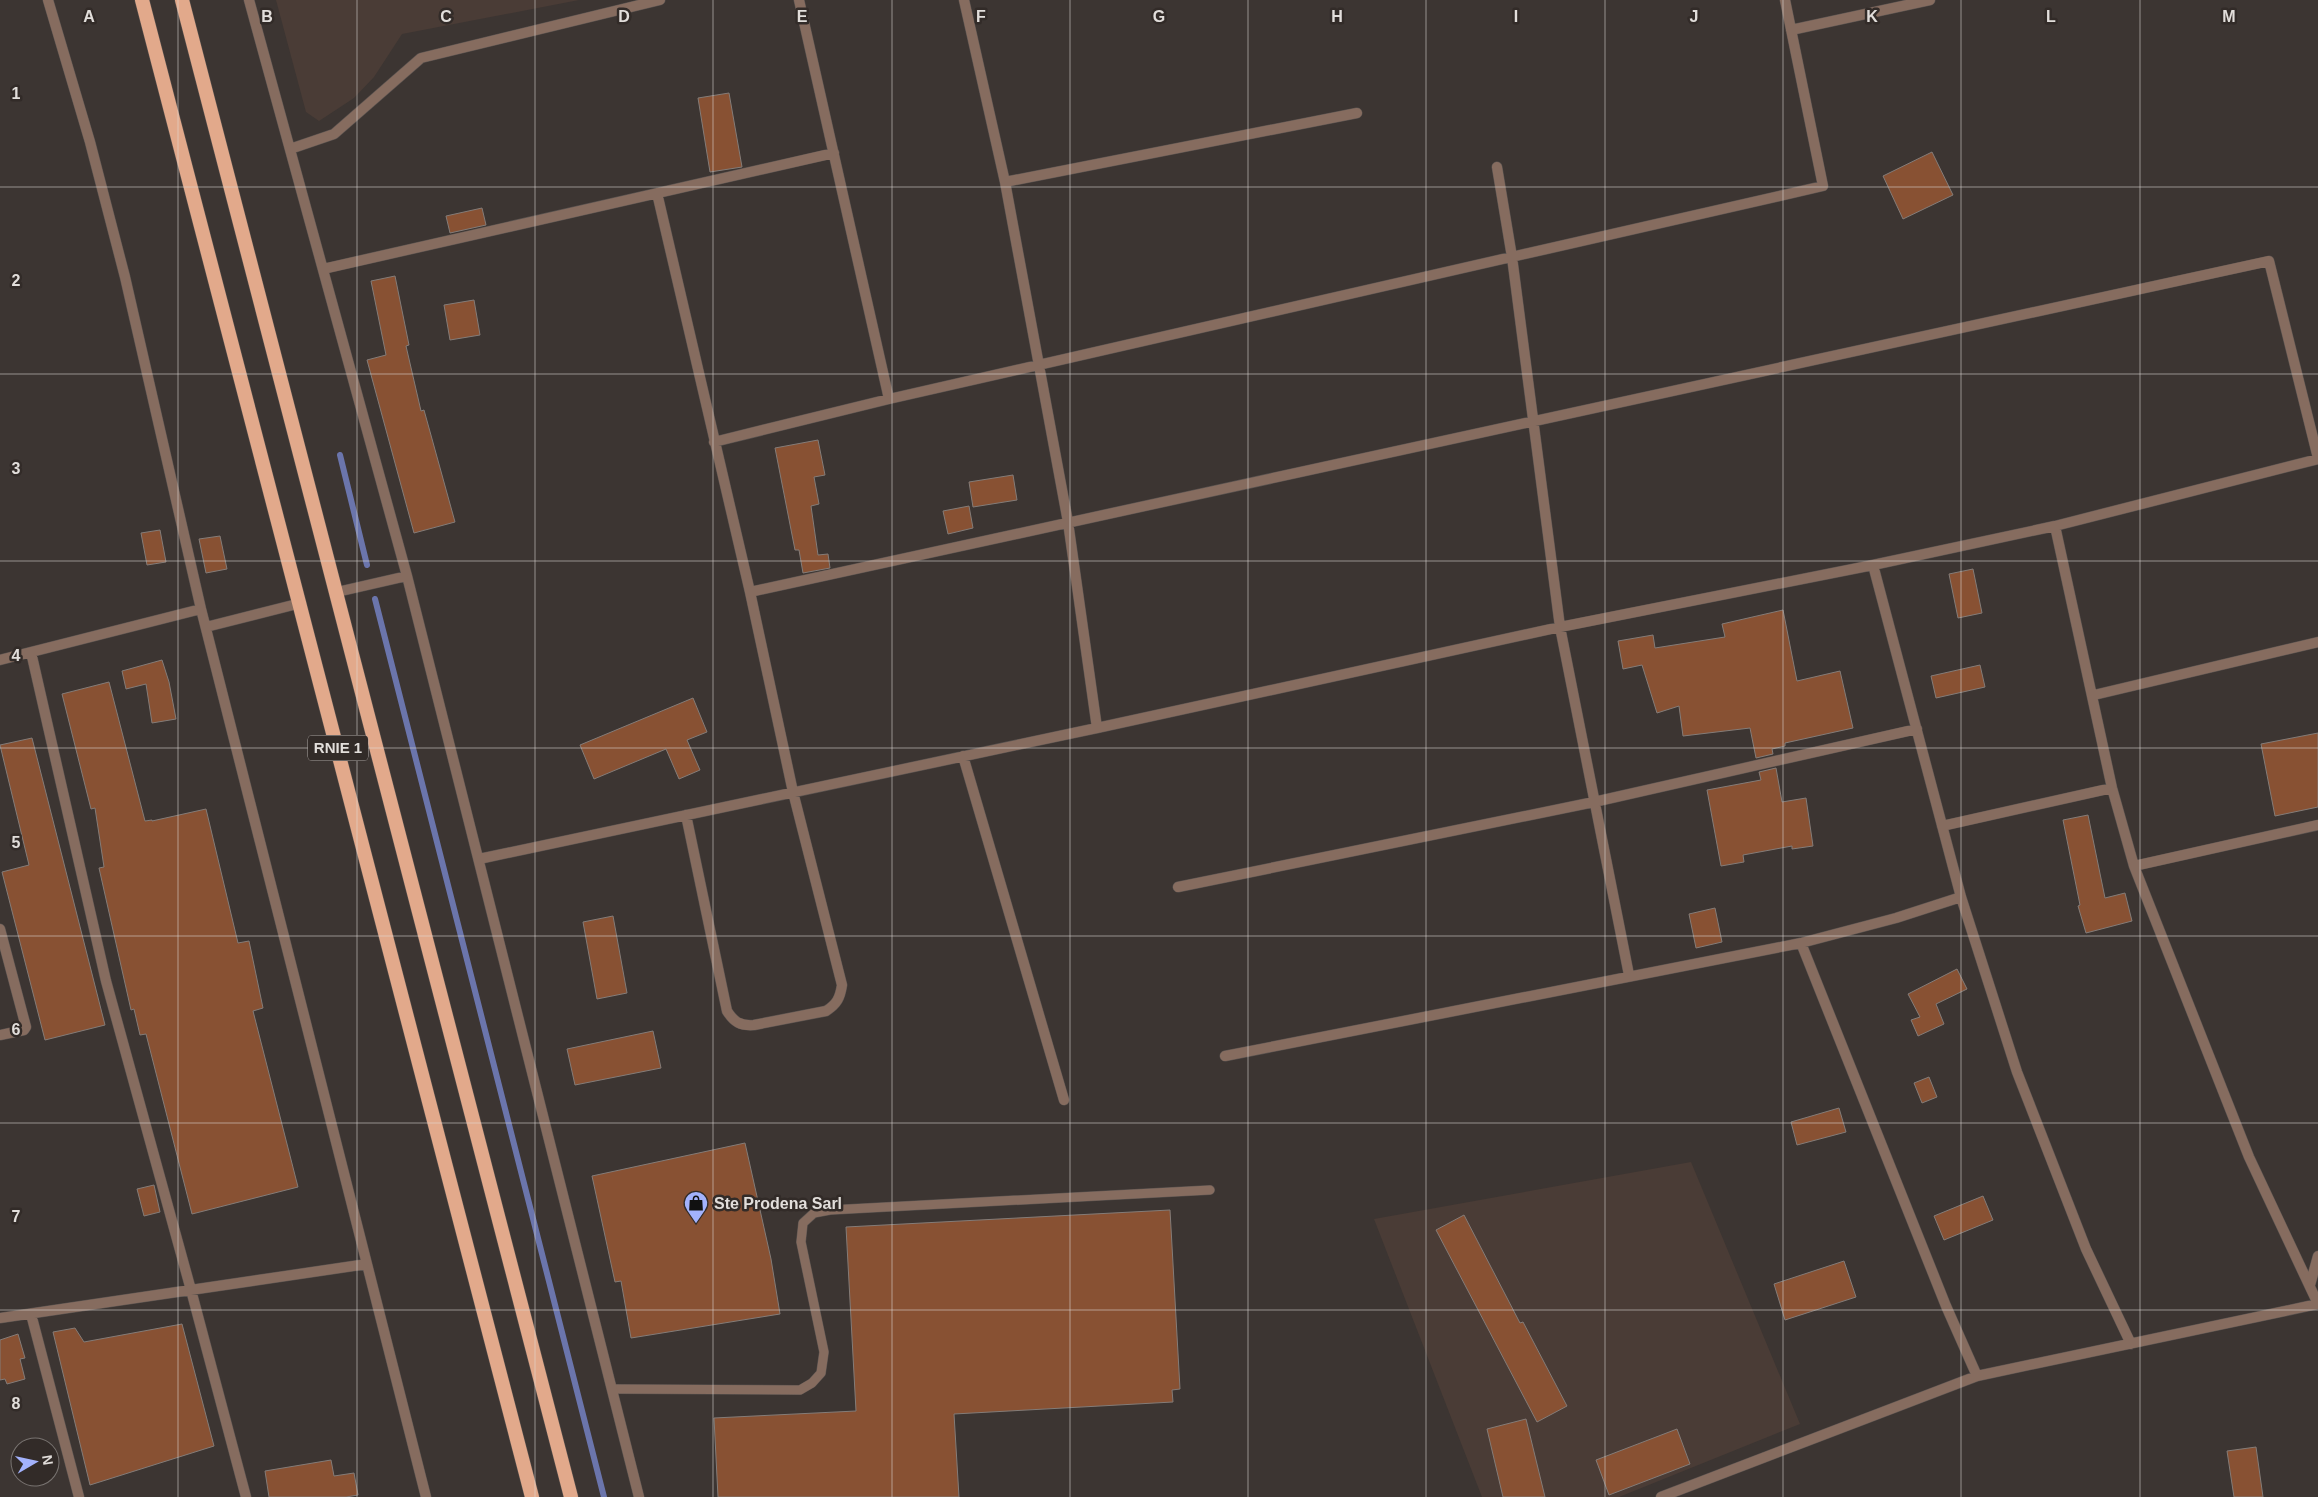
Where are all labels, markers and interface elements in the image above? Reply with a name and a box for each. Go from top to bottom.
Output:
text: A [83,8,95,25]
text: B [261,8,273,25]
text: C [440,8,452,25]
text: D [618,8,630,25]
text: E [797,8,808,25]
text: F [976,8,986,25]
text: G [1153,8,1165,25]
text: H [1331,8,1343,25]
text: I [1514,8,1518,25]
text: J [1690,8,1698,25]
text: K [1866,8,1878,25]
text: L [2046,8,2056,25]
text: M [2222,8,2236,25]
text: 1 [12,85,21,102]
text: 2 [12,272,21,289]
text: 3 [12,460,21,477]
text: 4 [12,647,21,664]
road number: RNIE 1 [308,736,368,760]
text: 5 [12,834,21,851]
text: 6 [12,1021,21,1038]
shop icon: Ste Prodena Sarl [683,1190,709,1224]
place label: Ste Prodena Sarl [714,1195,842,1212]
text: 7 [12,1208,21,1225]
text: 8 [12,1395,21,1412]
north arrow [10,1437,60,1487]
text: N [39,1454,57,1466]

